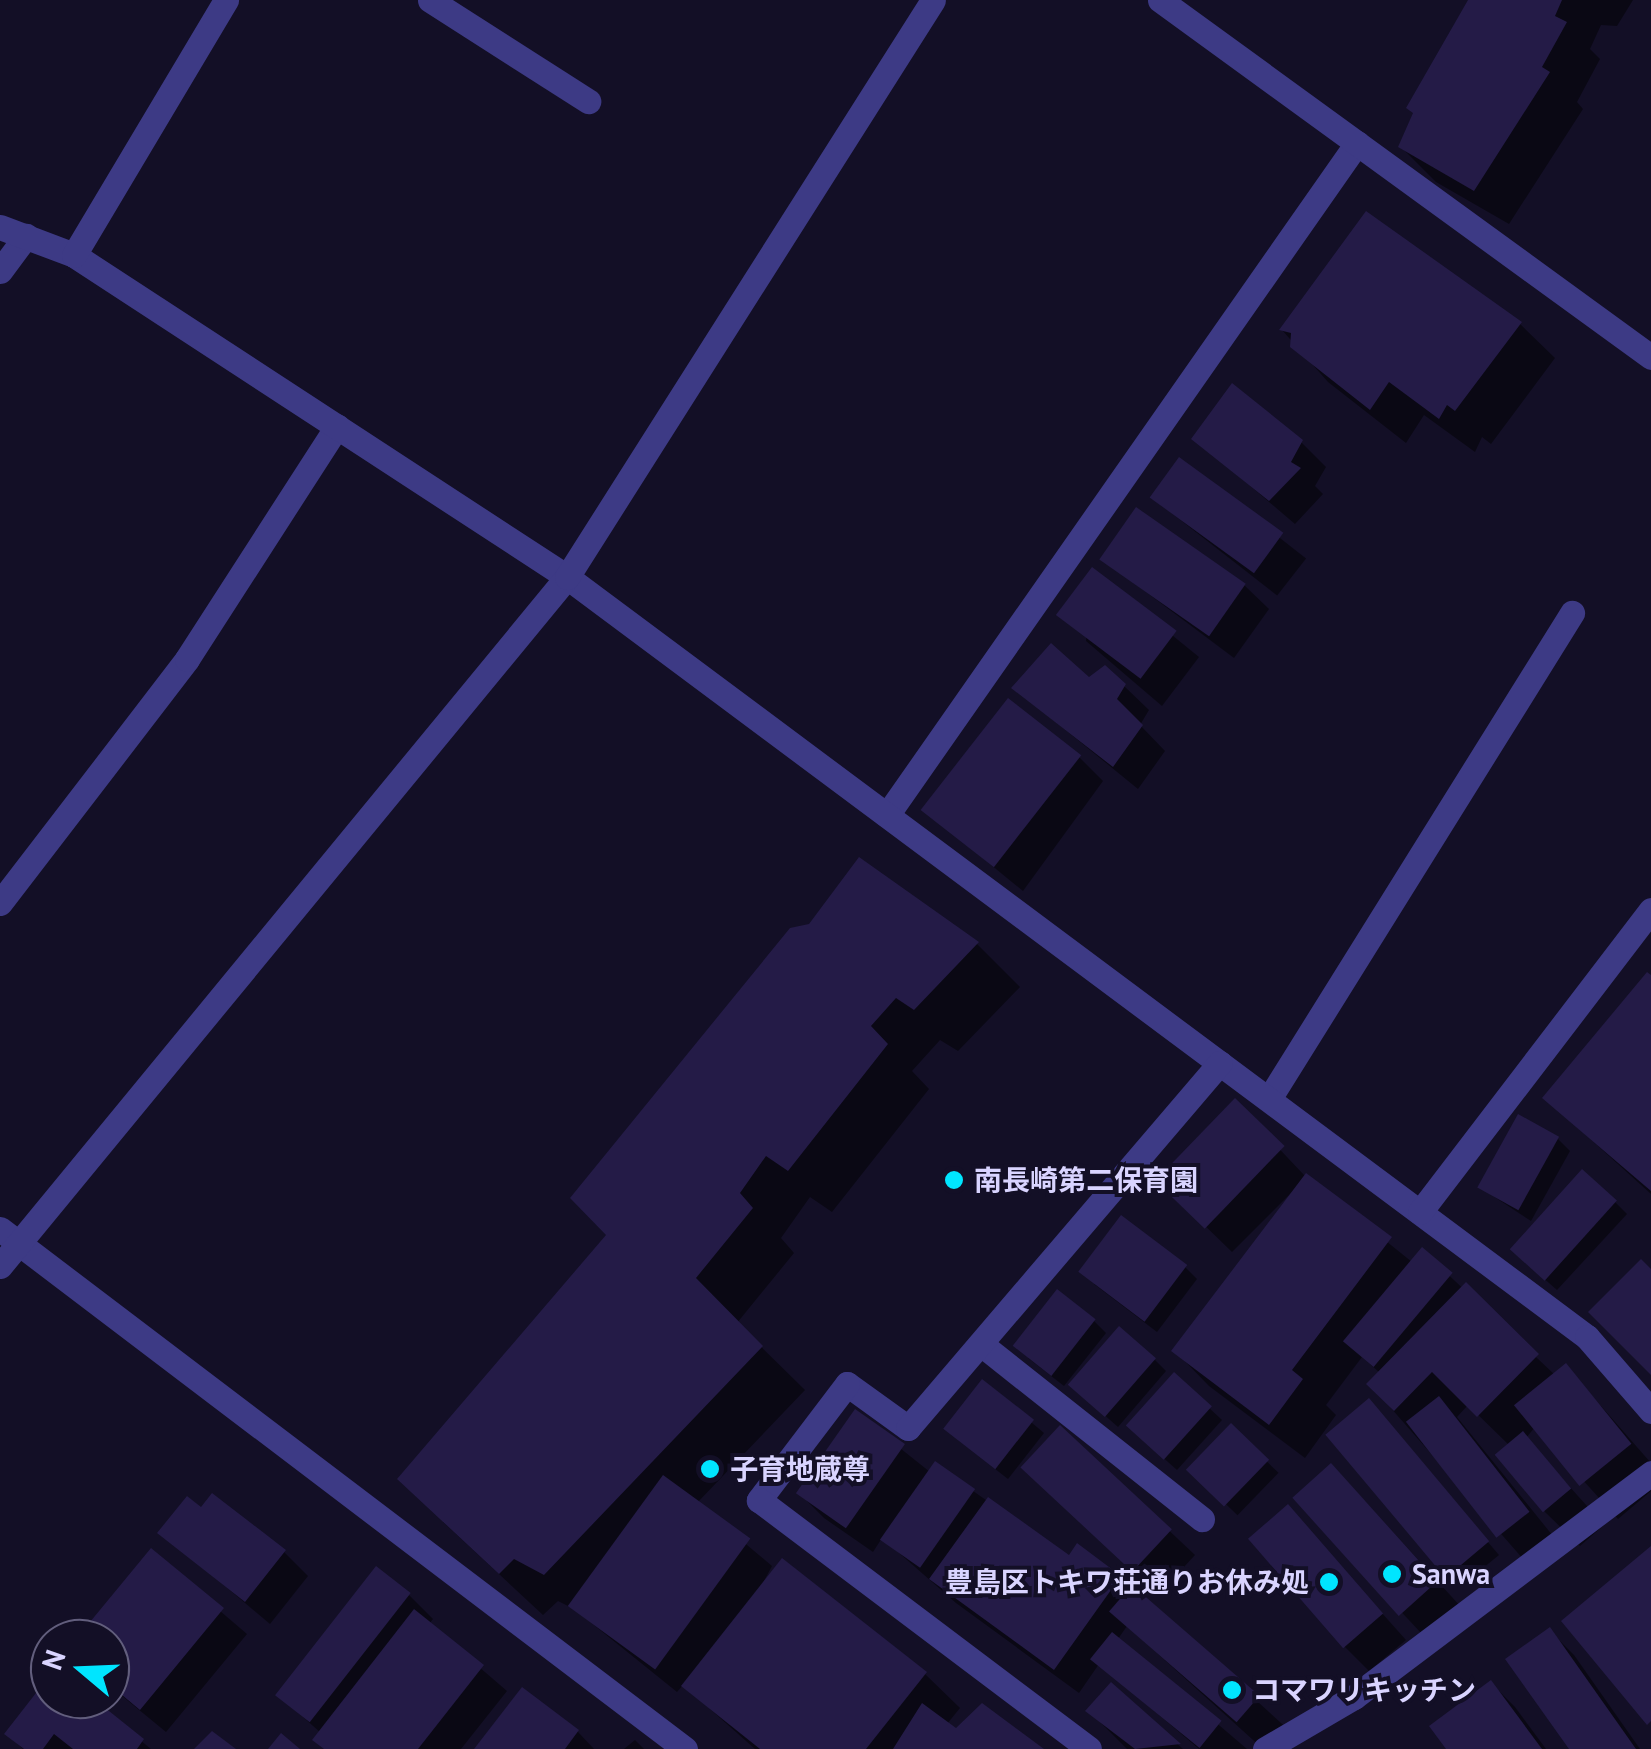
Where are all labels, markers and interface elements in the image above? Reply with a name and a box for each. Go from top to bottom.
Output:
place label: 南長崎第二保育園 [974,1163,1198,1197]
marker: 南長崎第二保育園 [943,1169,965,1191]
place label: 子育地蔵尊 [730,1452,870,1486]
marker: 子育地蔵尊 [699,1458,721,1480]
place label: Sanwa [1412,1557,1490,1591]
marker: Sanwa [1381,1563,1403,1585]
place label: 豊島区トキワ荘通りお休み処 [945,1565,1309,1599]
marker: 豊島区トキワ荘通りお休み処 [1318,1571,1340,1593]
north arrow [30,1619,130,1719]
text: N [33,1645,74,1674]
place label: コマワリキッチン [1252,1673,1476,1707]
marker: コマワリキッチン [1221,1679,1243,1701]

